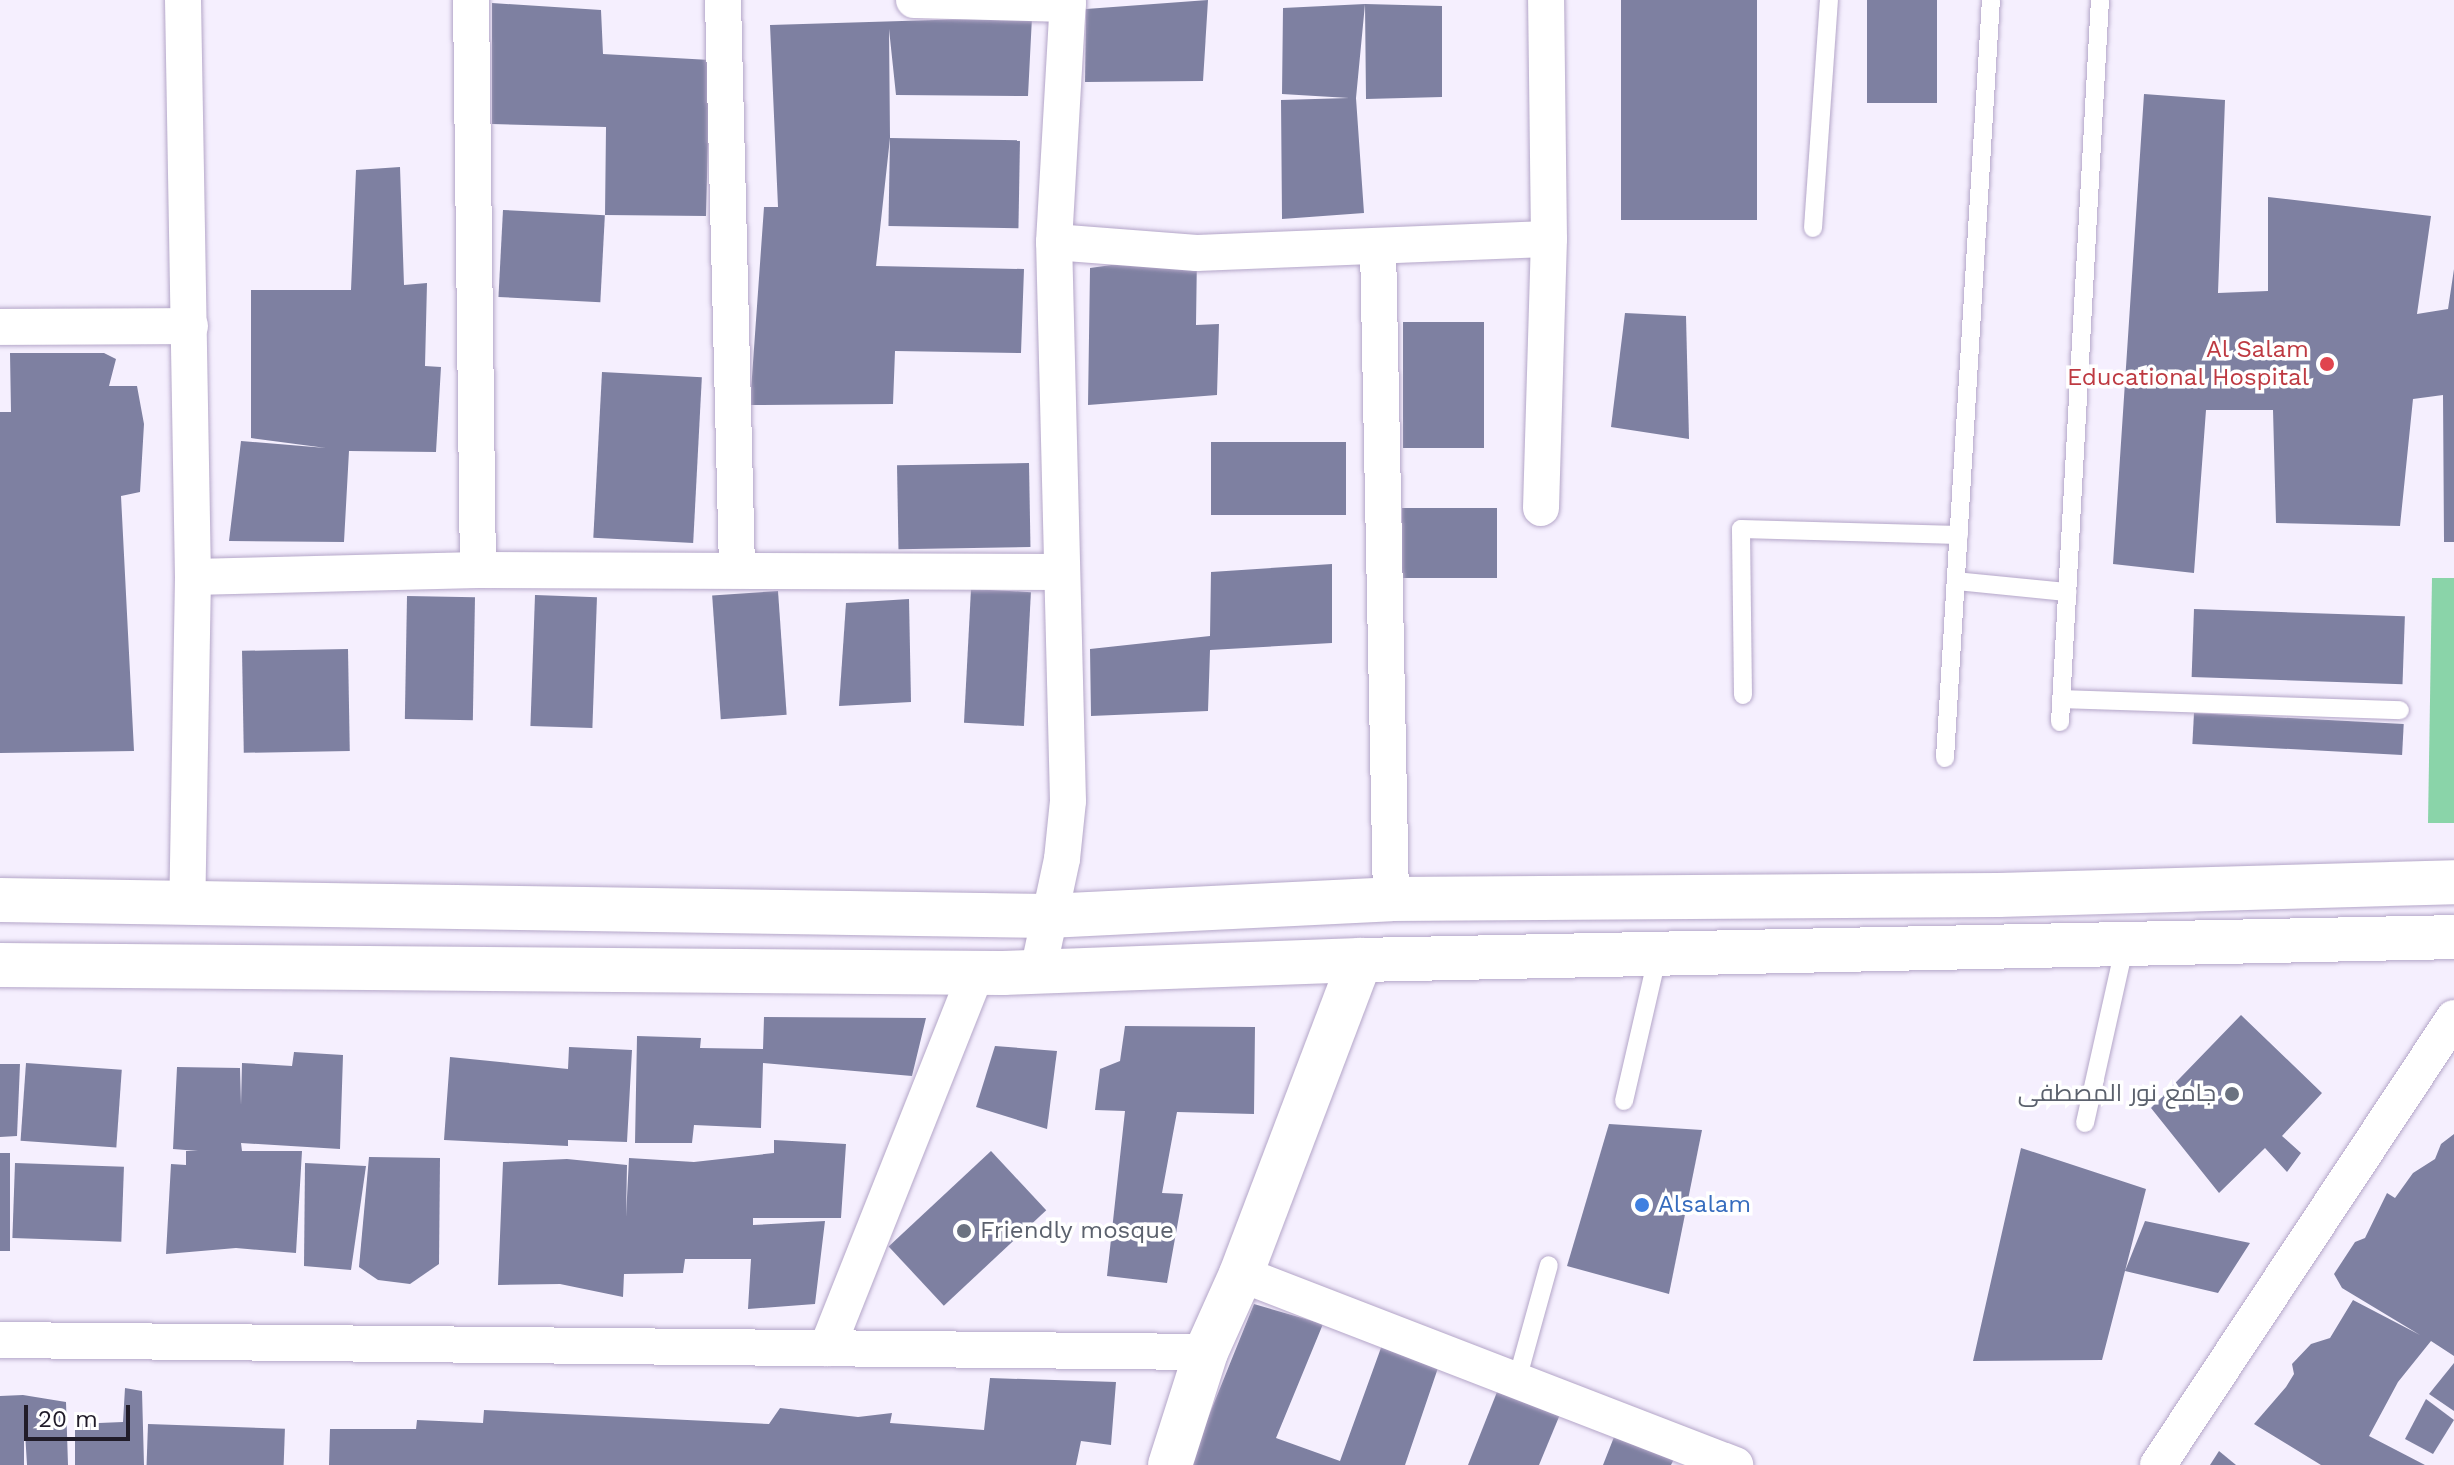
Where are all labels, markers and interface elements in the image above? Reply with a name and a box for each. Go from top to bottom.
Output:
place label: Al Salam Educational Hospital [2066,336,2309,392]
marker: Al Salam Educational Hospital [2316,353,2338,375]
place label: جامع نور المصطفى [2018,1080,2216,1108]
marker: جامع نور المصطفى [2223,1085,2241,1103]
place label: Alsalam [1658,1191,1751,1219]
marker: Alsalam [1633,1196,1651,1214]
place label: Friendly mosque [980,1217,1175,1245]
marker: Friendly mosque [955,1222,973,1240]
scale bar [28,1389,134,1439]
text: 20 m [38,1405,98,1433]

